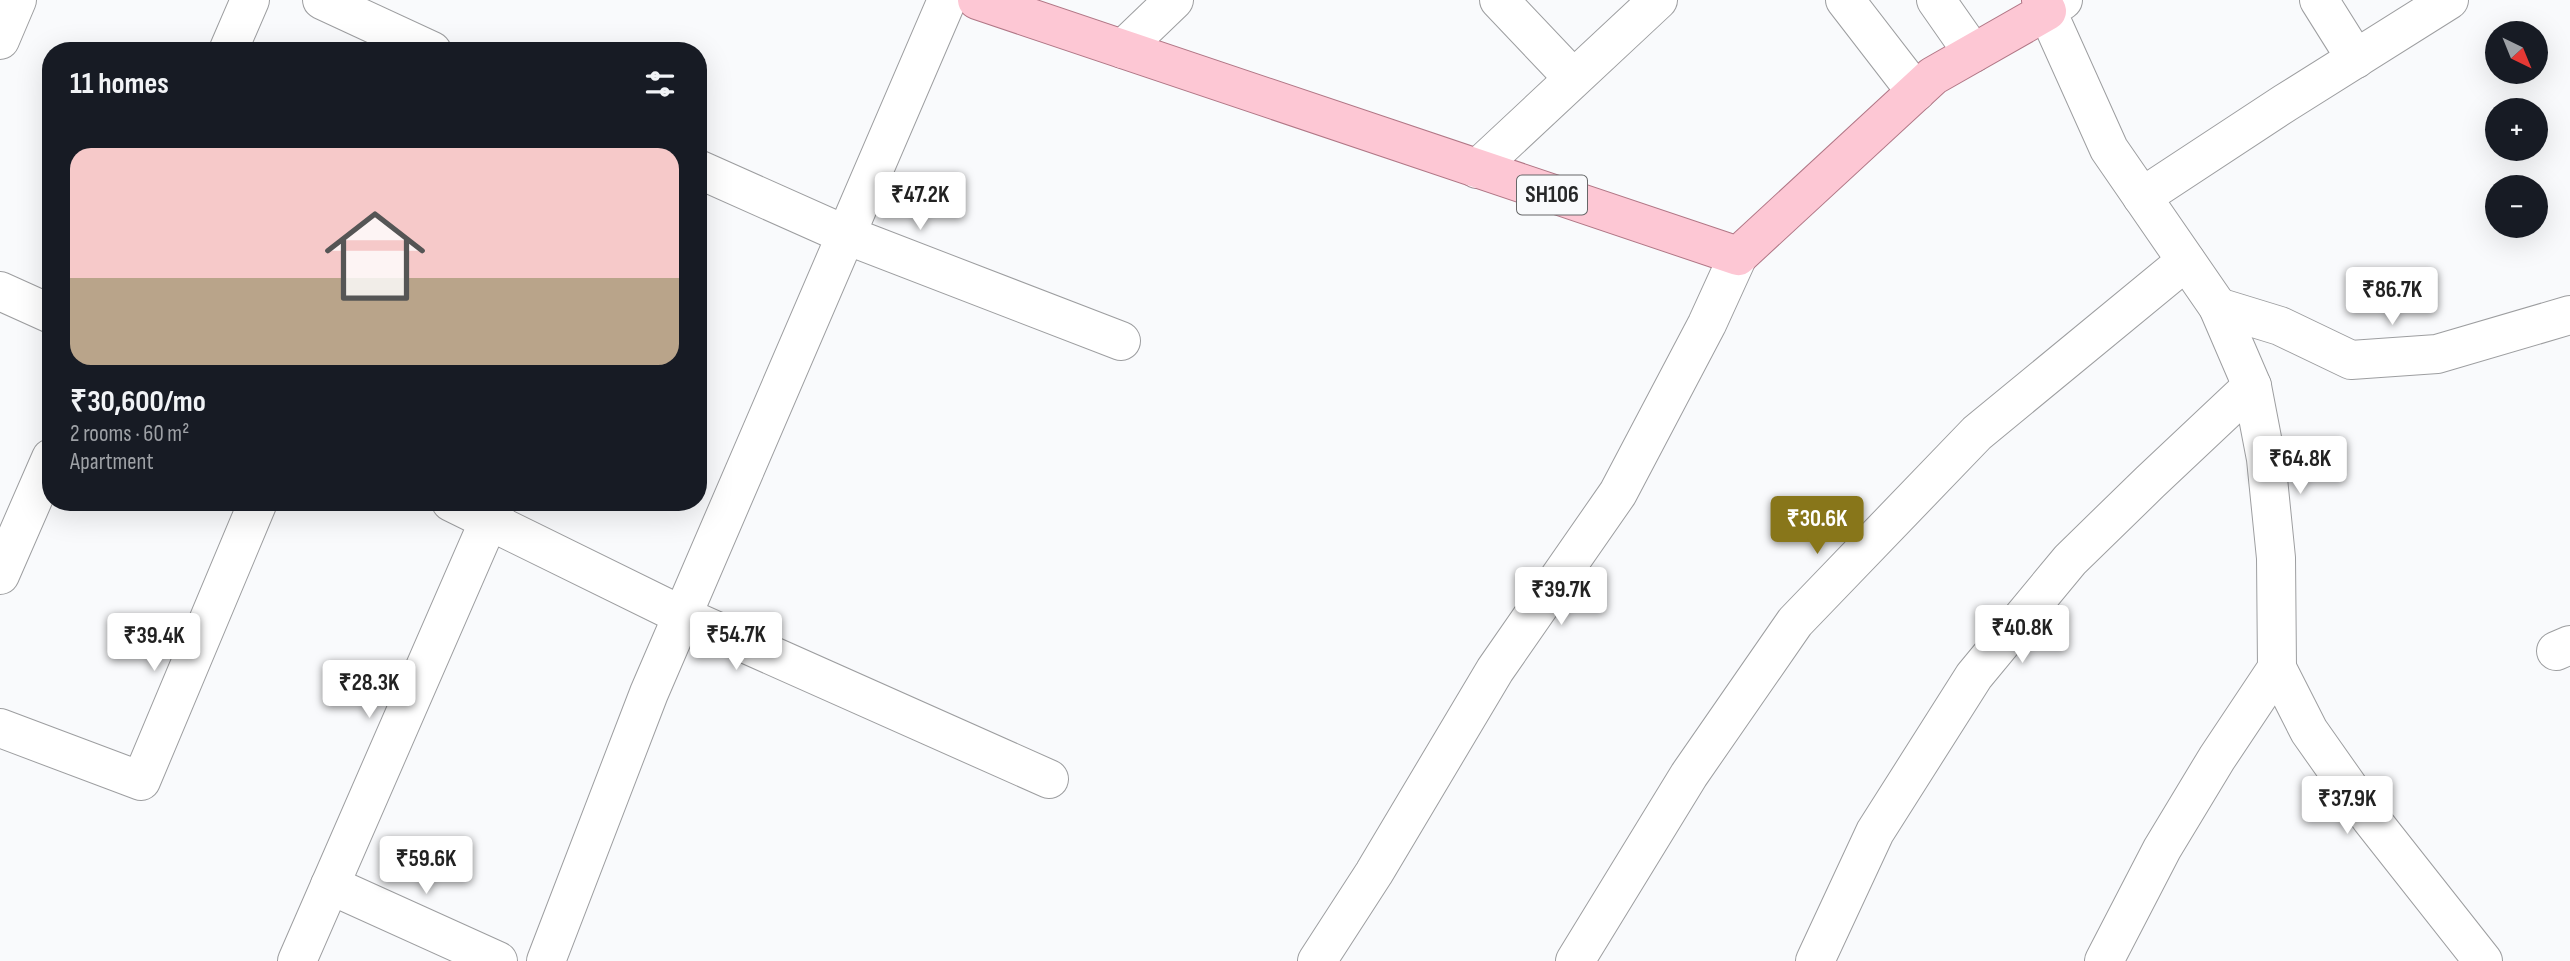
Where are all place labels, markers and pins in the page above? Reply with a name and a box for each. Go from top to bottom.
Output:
pin: ₹47.2K [863,173,977,232]
pin: ₹86.7K [2335,268,2449,327]
pin: ₹64.8K [2243,436,2357,496]
pin: ₹30.6K [1760,496,1874,556]
pin: ₹39.7K [1504,568,1618,627]
pin: ₹40.8K [1965,606,2079,665]
pin: ₹54.7K [679,612,793,672]
pin: ₹39.4K [97,614,211,673]
pin: ₹28.3K [312,660,426,720]
pin: ₹37.9K [2290,776,2404,836]
pin: ₹59.6K [369,836,483,896]

